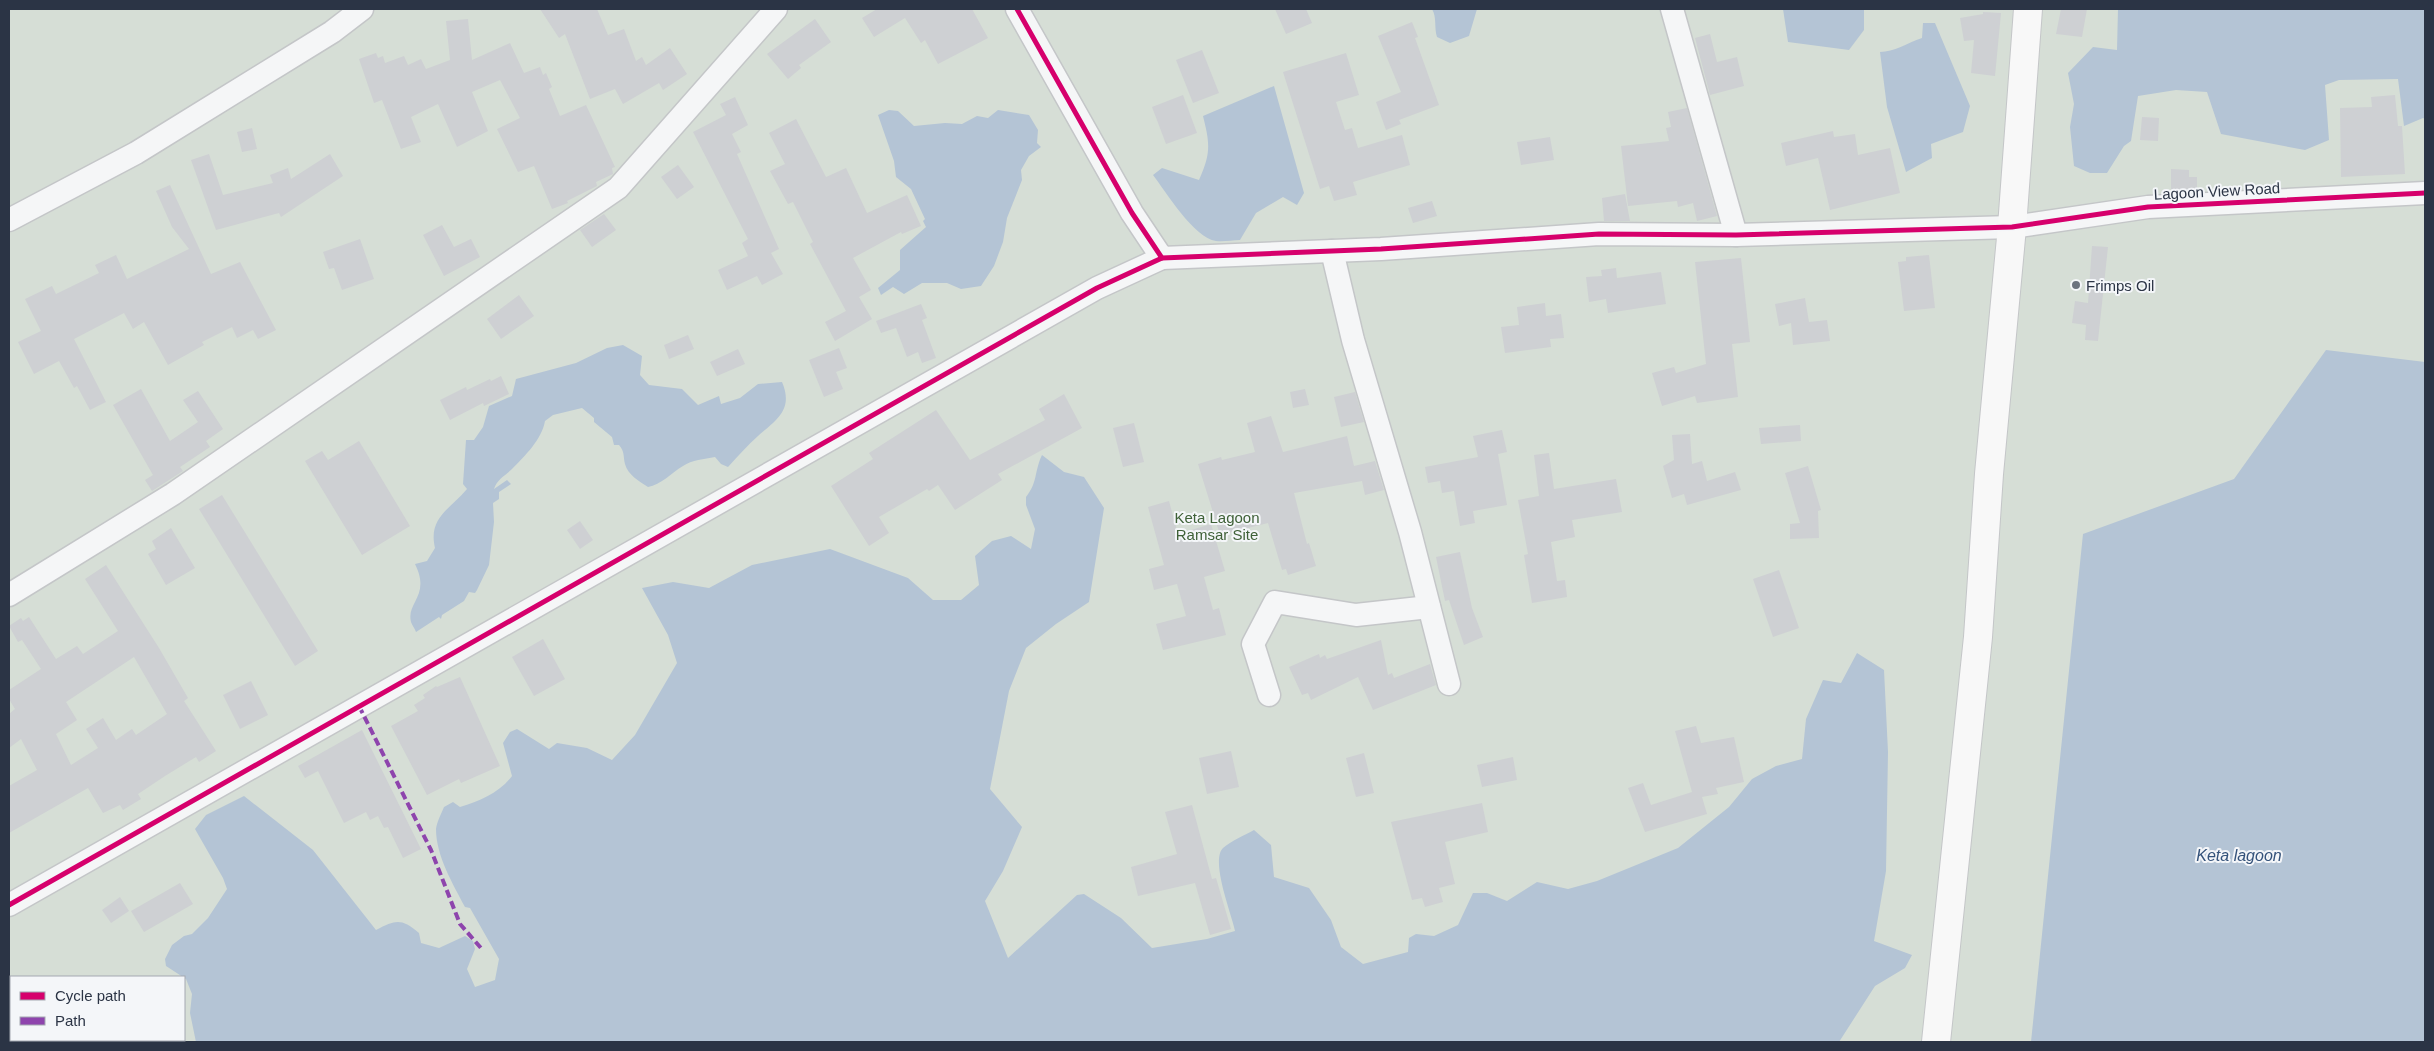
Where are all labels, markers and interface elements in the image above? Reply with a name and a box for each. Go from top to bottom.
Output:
street label: Lagoon View Road [2153,179,2281,203]
place label: Frimps Oil [2086,277,2154,294]
marker: Frimps Oil [2070,279,2082,291]
park label: Keta Lagoon Ramsar Site [1174,509,1260,543]
water label: Keta lagoon [2196,847,2282,864]
legend [10,976,185,1041]
text: Cycle path [55,987,126,1004]
text: Path [55,1012,86,1029]

